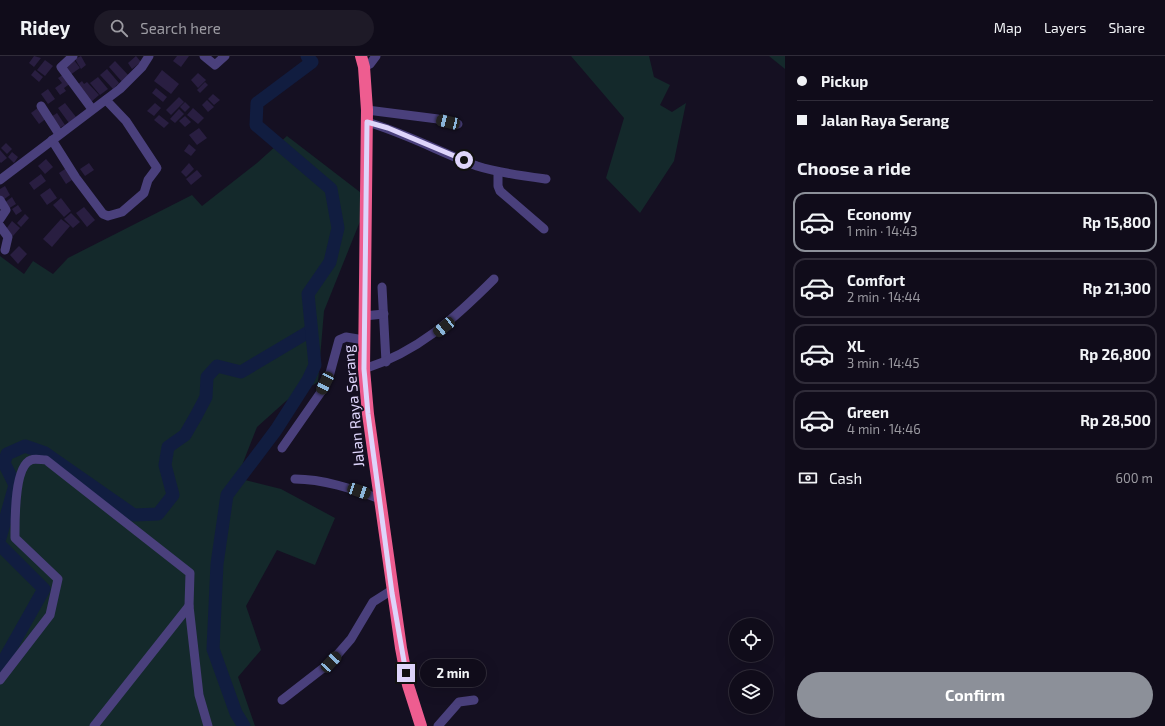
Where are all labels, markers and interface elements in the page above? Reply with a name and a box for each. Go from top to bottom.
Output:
search box [94,10,374,46]
text: Ridey [20,16,70,39]
icon: search [108,17,130,39]
text: Search here [140,19,221,37]
text: Map [994,19,1022,36]
text: Layers [1044,19,1086,36]
text: Share [1108,19,1145,36]
text: Pickup [821,72,868,90]
text: Jalan Raya Serang [821,111,949,129]
car [435,113,461,131]
route start [455,151,473,169]
text: Choose a ride [797,157,911,179]
icon: car [799,204,835,240]
text: Economy [847,205,912,223]
text: Rp 15,800 [1082,213,1151,231]
text: 1 min · 14:43 [847,223,918,239]
icon: car [799,270,835,306]
text: Comfort [847,271,905,289]
text: Rp 21,300 [1083,279,1151,297]
text: 2 min · 14:44 [847,289,920,305]
car [431,315,457,339]
icon: car [799,336,835,372]
text: XL [847,337,865,355]
street label: Jalan Raya Serang [339,343,367,468]
text: Rp 26,800 [1080,345,1151,363]
text: 3 min · 14:45 [847,355,919,371]
car [314,370,336,396]
icon: car [799,402,835,438]
text: Green [847,403,889,421]
text: Rp 28,500 [1080,411,1151,429]
text: 4 min · 14:46 [847,421,921,437]
icon: cash [797,467,819,489]
text: Cash [829,469,862,487]
text: 600 m [1116,470,1153,486]
car [346,481,372,501]
map controls [729,618,773,714]
button: locate [729,618,773,662]
car [318,649,344,675]
callout: 2 min [420,659,486,687]
route end [397,664,415,682]
text: 2 min [436,665,470,681]
button: layers [729,670,773,714]
button: Confirm [797,672,1153,718]

